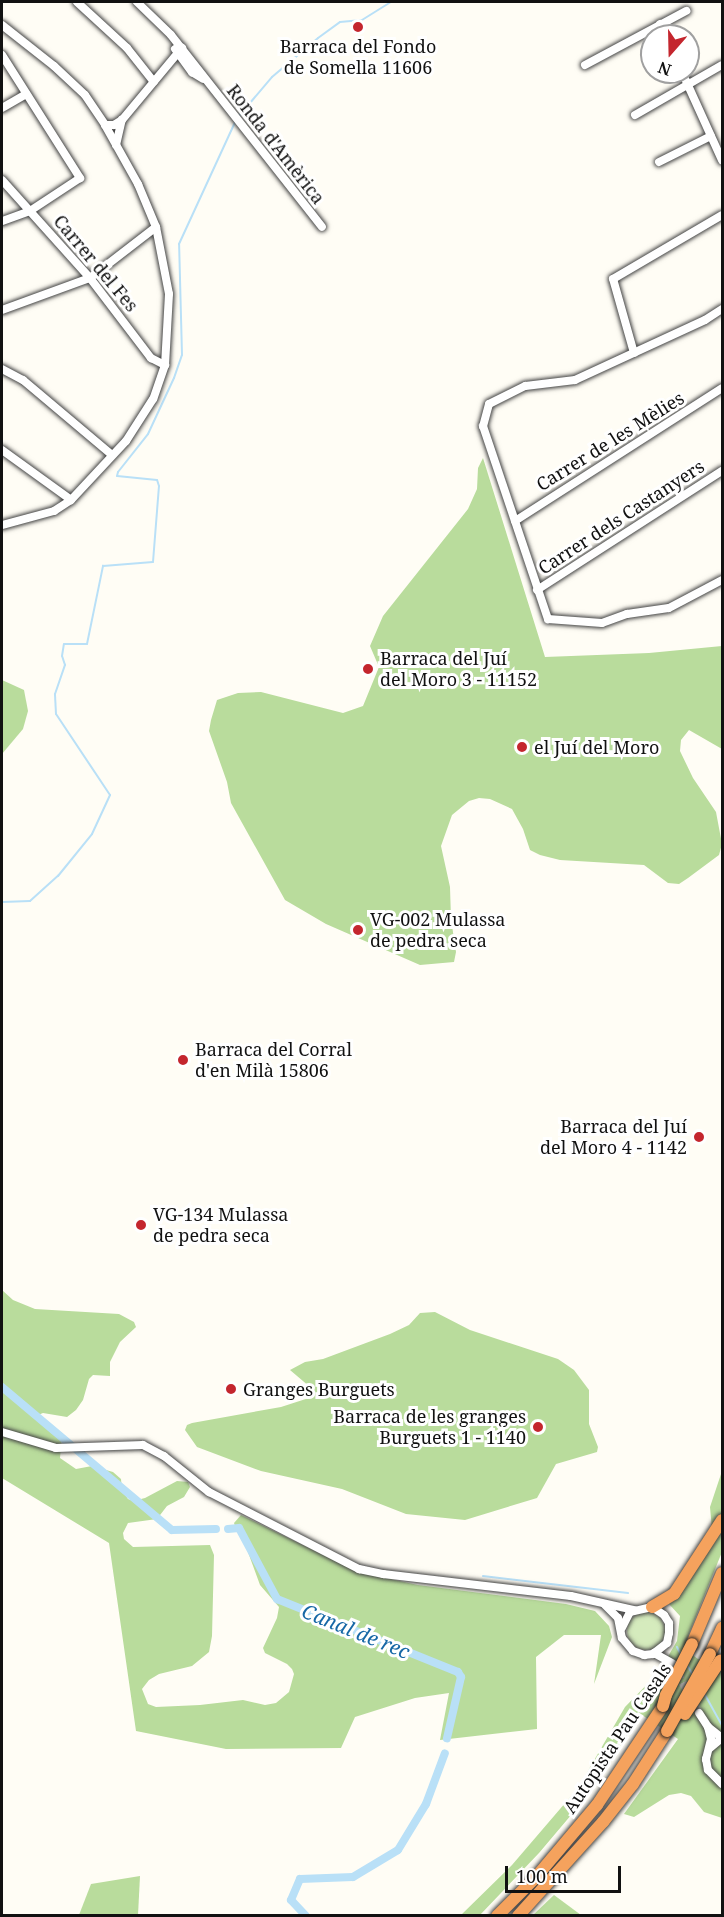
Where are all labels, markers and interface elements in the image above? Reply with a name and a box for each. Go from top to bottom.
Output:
marker: Barraca del Fondo de Somella 11606 [351,20,365,34]
north arrow [640,24,700,84]
place label: Barraca del Fondo de Somella 11606 [280,36,436,78]
text: N [655,57,674,82]
street label: Ronda d'Amèrica [223,80,329,208]
street label: Carrer del Fes [49,210,143,316]
street label: Carrer de les Mèlies [532,387,688,495]
street label: Carrer dels Castanyers [534,455,708,579]
place label: Barraca del Juí del Moro 3 - 11152 [380,648,537,690]
marker: Barraca del Juí del Moro 3 - 11152 [361,662,375,676]
place label: el Juí del Moro [534,736,659,758]
marker: el Juí del Moro [515,740,529,754]
place label: VG-002 Mulassa de pedra seca [370,909,505,952]
marker: VG-002 Mulassa de pedra seca [351,923,365,937]
place label: Barraca del Corral d'en Milà 15806 [195,1039,352,1082]
marker: Barraca del Corral d'en Milà 15806 [176,1053,190,1067]
place label: Barraca del Juí del Moro 4 - 1142 [540,1116,687,1158]
marker: Barraca del Juí del Moro 4 - 1142 [692,1130,706,1144]
place label: VG-134 Mulassa de pedra seca [153,1204,288,1246]
marker: VG-134 Mulassa de pedra seca [134,1218,148,1232]
place label: Granges Burguets [243,1378,395,1400]
marker: Granges Burguets [224,1382,238,1396]
place label: Barraca de les granges Burguets 1 - 1140 [333,1406,526,1448]
marker: Barraca de les granges Burguets 1 - 1140 [531,1420,545,1434]
water label: Canal de rec [299,1598,413,1664]
street label: Autopista Pau Casals [559,1659,675,1817]
scale bar [508,1854,624,1892]
text: 100 m [516,1864,568,1888]

